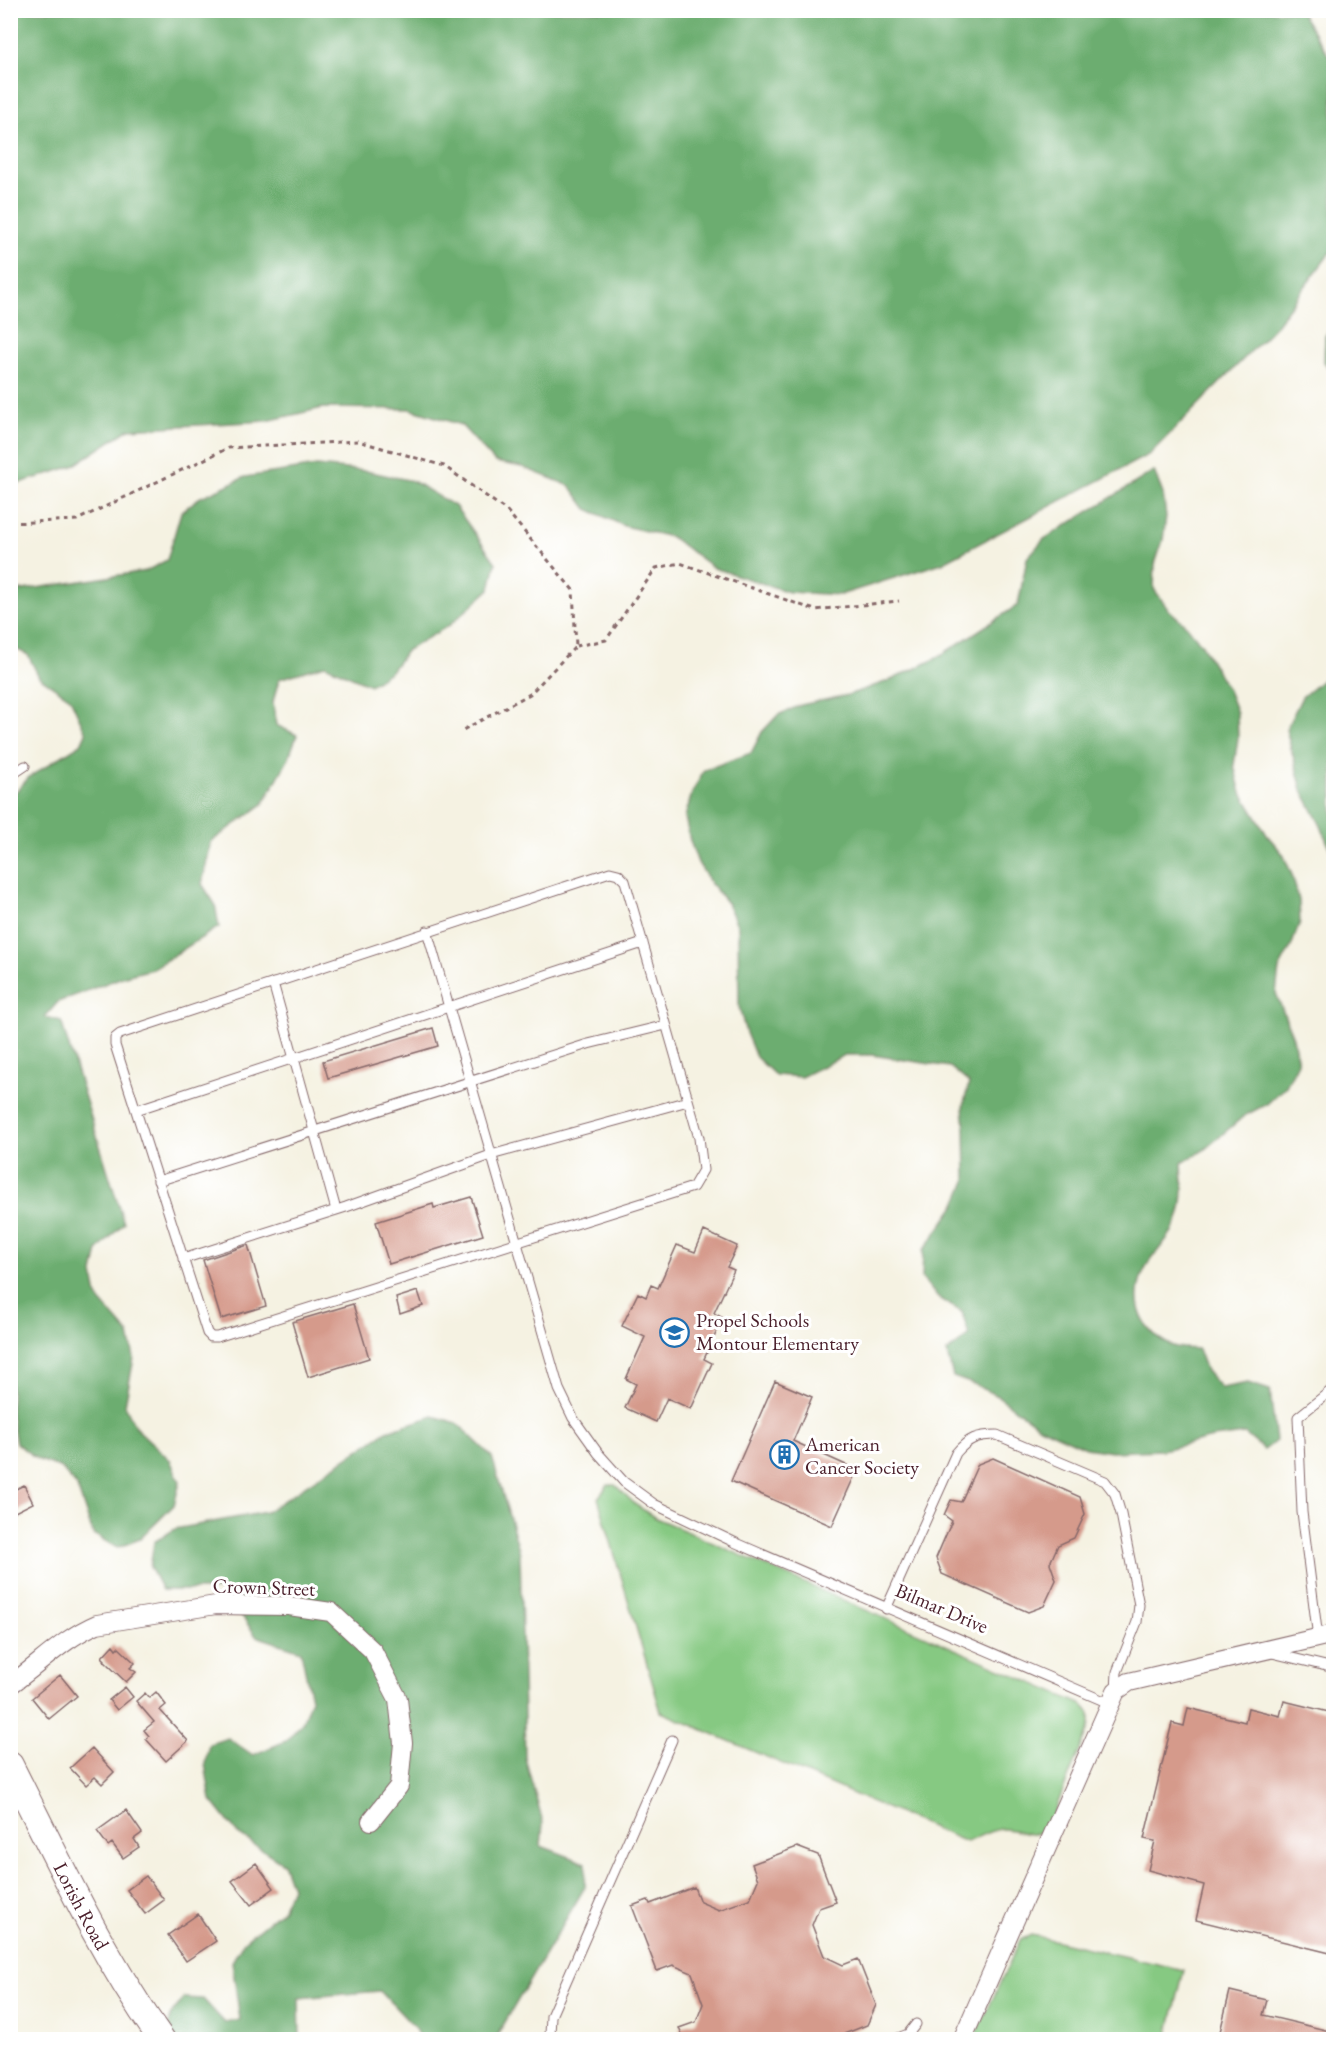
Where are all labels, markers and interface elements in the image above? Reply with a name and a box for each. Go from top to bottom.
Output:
place label: Propel Schools Montour Elementary [696,1307,859,1356]
school or university icon: Propel Schools Montour Elementary [659,1316,691,1348]
place label: American Cancer Society [804,1431,919,1480]
building icon: American Cancer Society [768,1439,800,1471]
street label: Crown Street [212,1572,316,1602]
street label: Bilmar Drive [892,1577,993,1639]
street label: Lorish Road [48,1858,116,1955]

